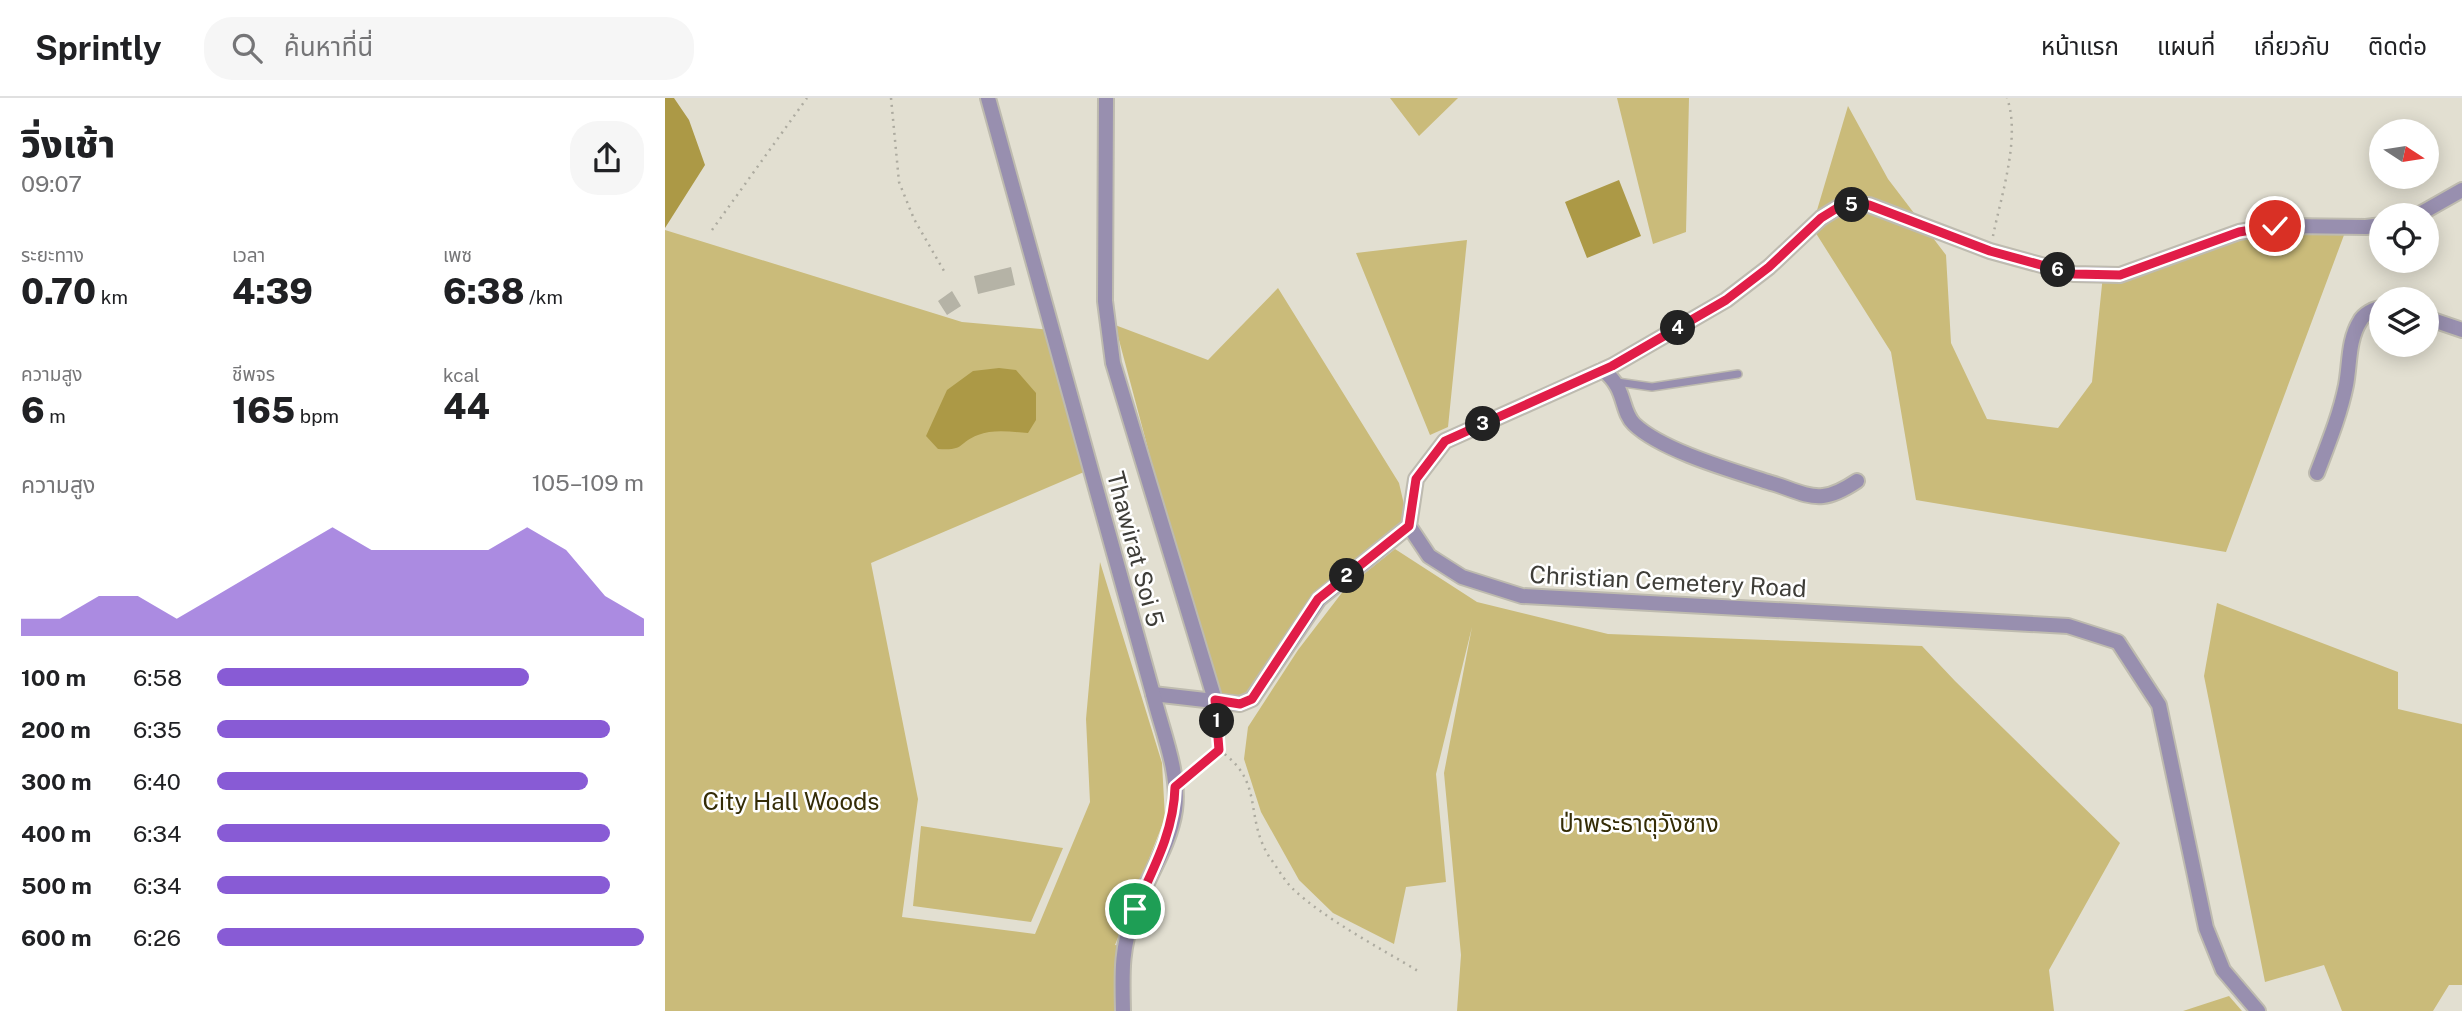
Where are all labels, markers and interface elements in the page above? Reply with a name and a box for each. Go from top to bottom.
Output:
search box [204,17,694,80]
text: Sprintly [35,29,162,67]
icon: search [228,29,266,67]
text: ค้นหาที่นี่ [284,31,373,62]
text: หน้าแรก [2041,32,2119,60]
text: แผนที่ [2157,32,2215,60]
text: เกี่ยวกับ [2253,32,2330,60]
text: ติดต่อ [2368,32,2427,60]
north arrow [2369,119,2439,189]
map controls [2369,119,2439,357]
text: วิ่งเช้า [21,121,115,166]
button: share [570,121,644,195]
text: 09:07 [21,170,82,197]
pin: 5 [1835,188,1869,222]
text: 5 [1845,193,1858,215]
pin [2245,196,2305,256]
button: locate [2369,203,2439,273]
icon: check [2256,207,2294,245]
text: ระยะทาง [21,244,84,266]
text: เวลา [232,244,265,266]
text: เพซ [443,244,472,266]
pin: 6 [2041,252,2075,288]
text: 6 [2051,258,2064,280]
text: 0.70 [21,271,96,312]
text: 4:39 [232,271,313,312]
text: 6:38 [443,271,524,312]
text: km [96,286,128,308]
text: /km [524,286,563,308]
button: layers [2369,287,2439,357]
pin: 4 [1661,310,1695,345]
text: 4 [1671,316,1684,338]
text: ความสูง [21,363,82,385]
text: ชีพจร [232,363,275,385]
text: kcal [443,364,480,386]
text: 44 [443,386,490,427]
text: 6 [21,390,45,431]
text: 165 [232,390,295,431]
text: m [45,405,66,427]
text: bpm [295,405,339,427]
pin: 3 [1465,406,1501,442]
text: 3 [1476,412,1489,434]
street label: Thawirat Soi 5 [1102,468,1170,630]
text: 105–109 m [532,469,644,496]
text: ความสูง [21,471,95,498]
pin: 2 [1329,559,1365,594]
street label: Christian Cemetery Road [1529,560,1807,602]
text: 2 [1340,564,1353,586]
text: 100 m [21,664,86,691]
text: 6:58 [133,664,182,691]
pin: 1 [1199,704,1235,738]
text: 1 [1212,709,1221,731]
text: 200 m [21,716,91,743]
text: 6:35 [133,716,182,743]
text: 300 m [21,768,92,795]
text: 6:40 [133,768,181,795]
park label: City Hall Woods [703,787,879,815]
park label: ป่าพระธาตุวังซาง [1559,809,1719,839]
text: 400 m [21,820,91,847]
text: 6:34 [133,820,181,847]
text: 500 m [21,872,92,899]
text: 6:34 [133,872,181,899]
pin [1105,879,1165,939]
icon: arrive [1116,890,1154,928]
text: 600 m [21,924,91,951]
text: 6:26 [133,924,181,951]

